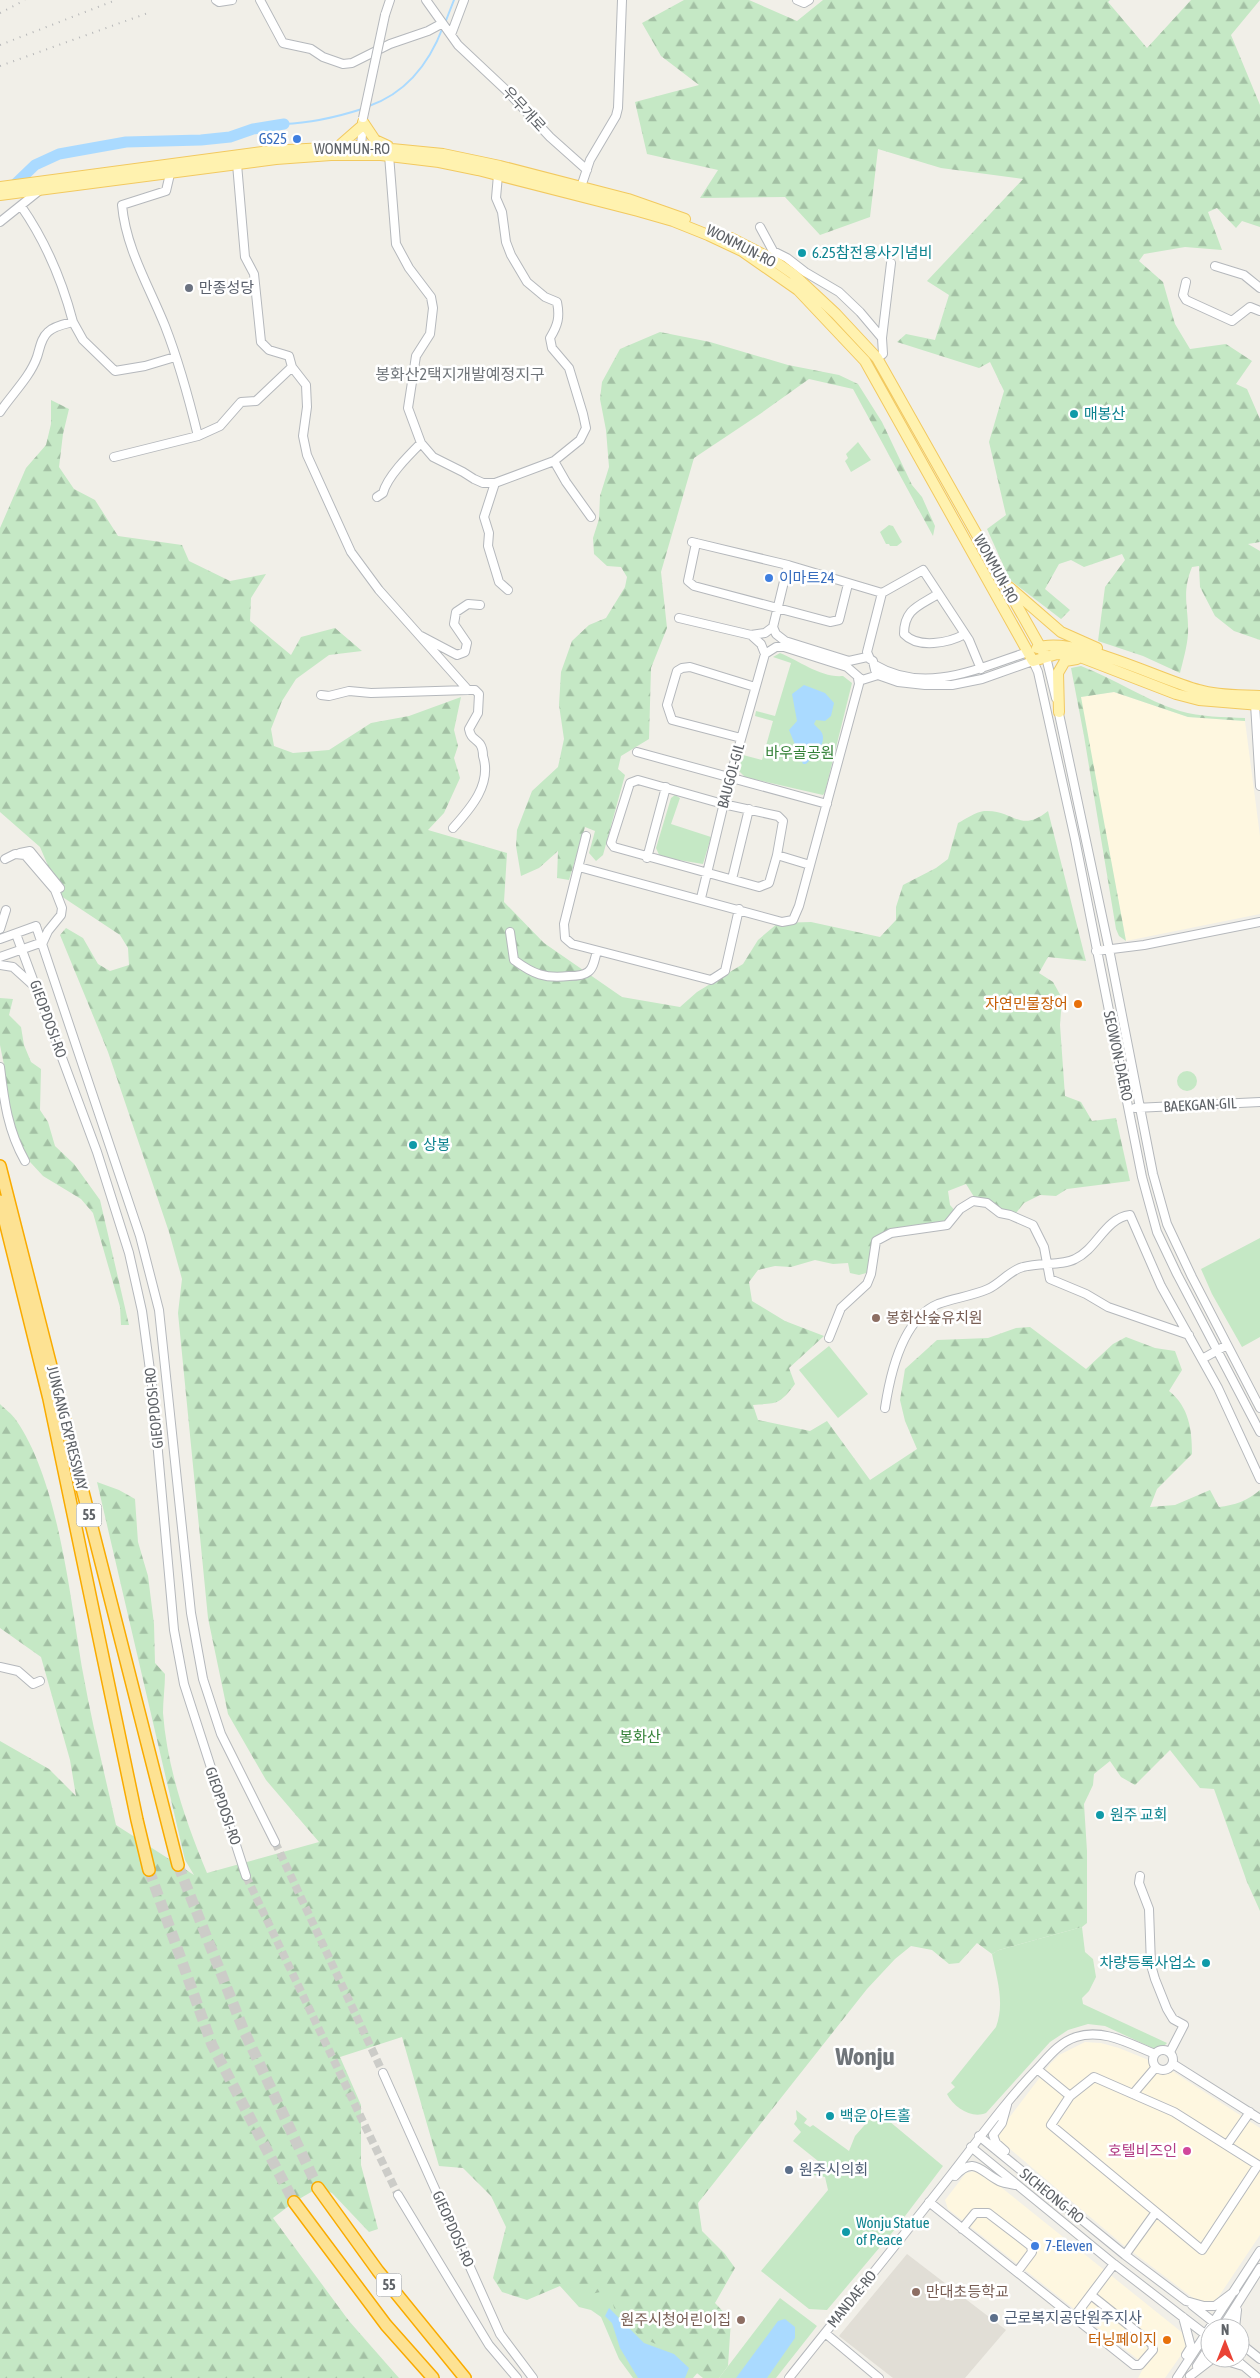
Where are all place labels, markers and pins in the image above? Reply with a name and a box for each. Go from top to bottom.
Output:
place label: GS25 [259,130,287,147]
marker: GS25 [291,133,303,145]
place label: 6.25참전용사기념비 [812,244,932,261]
marker: 6.25참전용사기념비 [796,247,808,259]
place label: 만종성당 [199,279,254,296]
marker: 만종성당 [183,282,195,294]
place label: 매봉산 [1084,405,1126,422]
marker: 매봉산 [1068,408,1080,420]
place label: 이마트24 [779,569,835,586]
marker: 이마트24 [763,572,775,584]
place label: 자연민물장어 [985,995,1068,1012]
marker: 자연민물장어 [1072,998,1084,1010]
place label: 상봉 [423,1136,451,1153]
marker: 상봉 [407,1139,419,1151]
place label: 봉화산숲유치원 [886,1309,983,1326]
marker: 봉화산숲유치원 [870,1312,882,1324]
place label: 원주 교회 [1110,1806,1167,1823]
marker: 원주 교회 [1094,1809,1106,1821]
place label: 차량등록사업소 [1099,1954,1196,1971]
marker: 차량등록사업소 [1200,1957,1212,1969]
place label: 백운 아트홀 [840,2107,911,2124]
marker: 백운 아트홀 [824,2110,836,2122]
place label: 호텔비즈인 [1108,2142,1177,2159]
marker: 호텔비즈인 [1181,2145,1193,2157]
place label: 원주시의회 [799,2161,868,2178]
marker: 원주시의회 [783,2164,795,2176]
place label: Wonju Statue of Peace [856,2214,930,2248]
marker: Wonju Statue of Peace [840,2226,852,2238]
place label: 7-Eleven [1045,2237,1093,2254]
marker: 7-Eleven [1029,2240,1041,2252]
place label: 만대초등학교 [926,2283,1009,2300]
marker: 만대초등학교 [910,2286,922,2298]
place label: 근로복지공단원주지사 [1004,2309,1142,2326]
place label: 원주시청어린이집 [621,2311,731,2328]
marker: 근로복지공단원주지사 [988,2312,1000,2324]
marker: 원주시청어린이집 [735,2314,747,2326]
place label: 터닝페이지 [1088,2331,1157,2348]
marker: 터닝페이지 [1161,2334,1173,2346]

